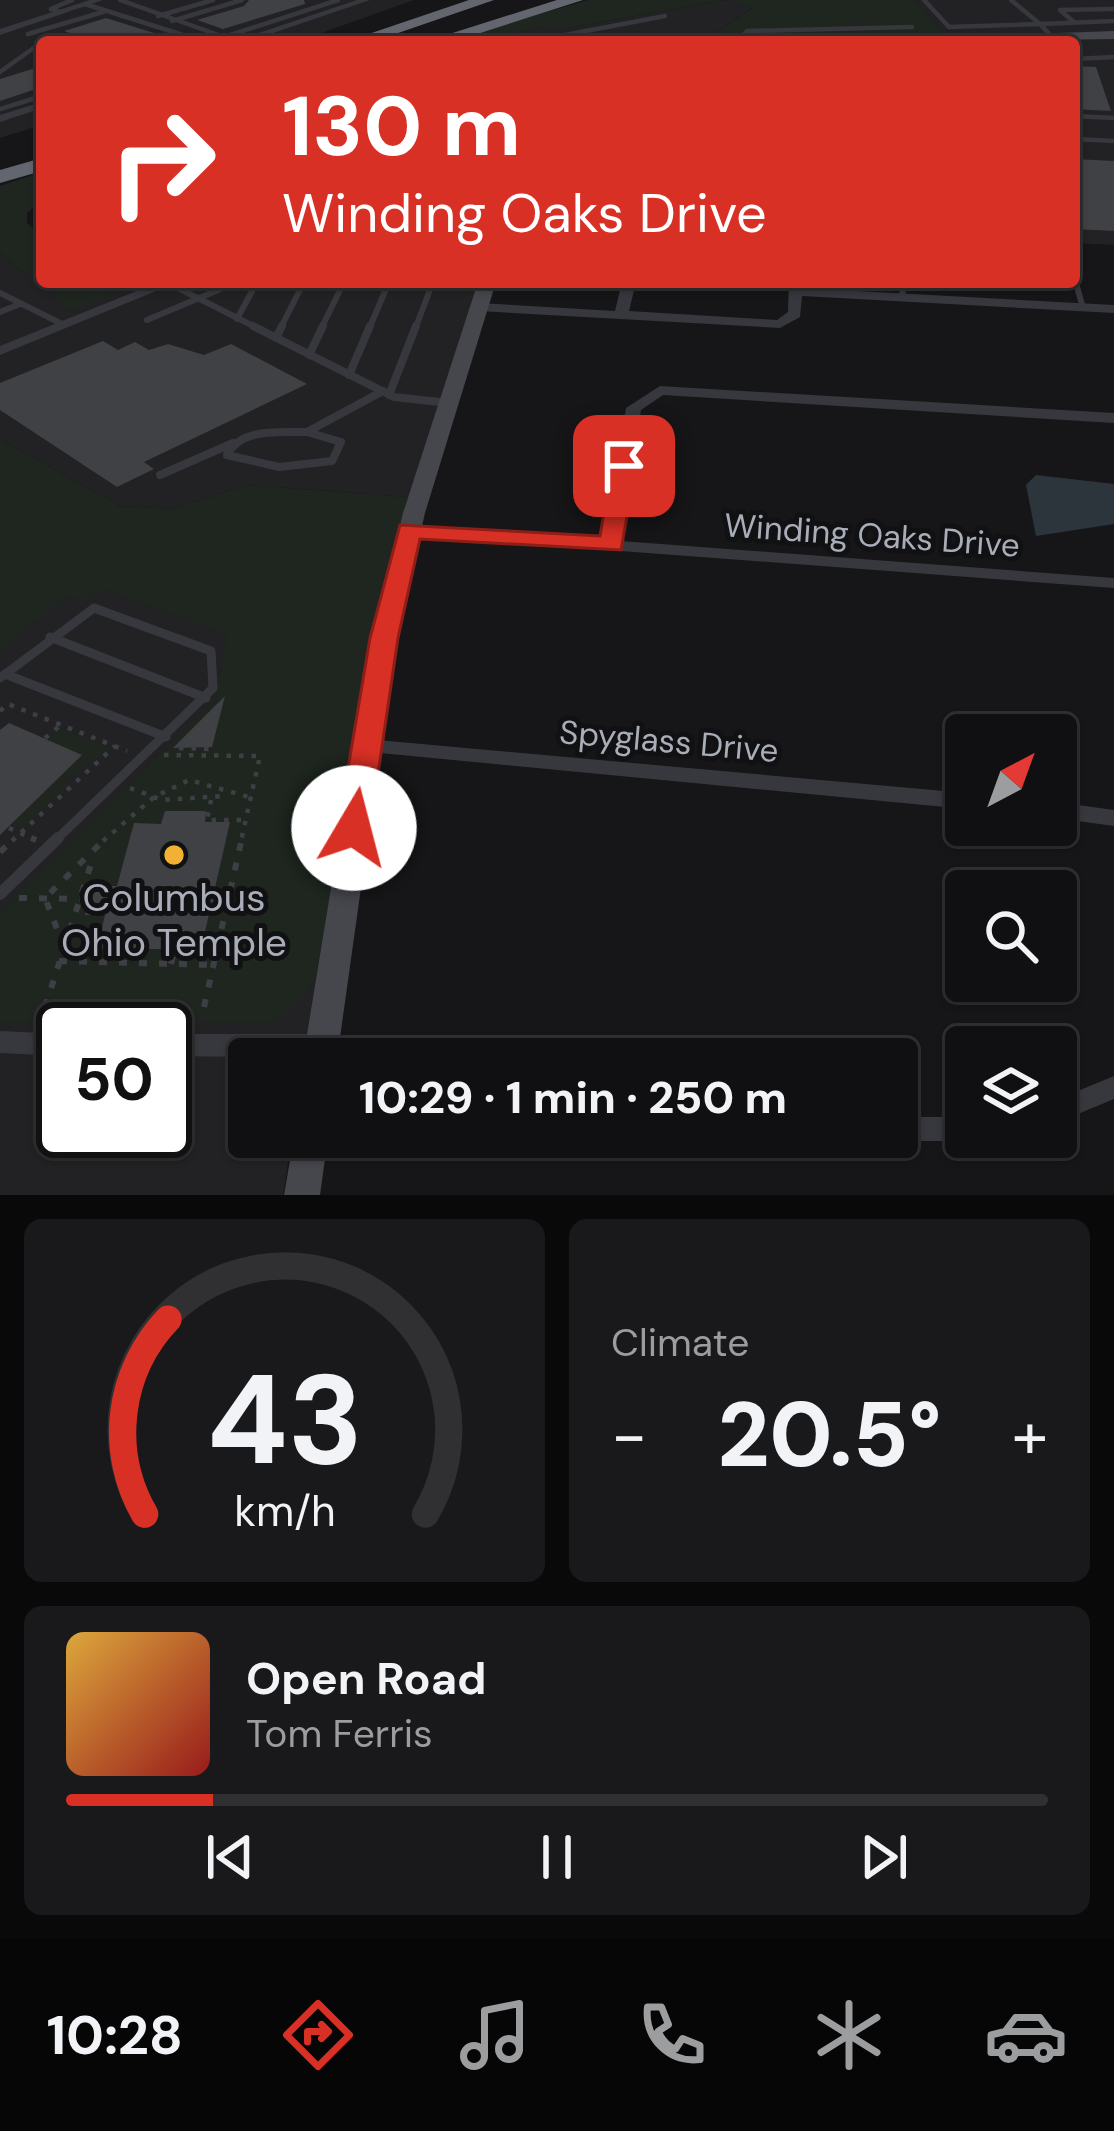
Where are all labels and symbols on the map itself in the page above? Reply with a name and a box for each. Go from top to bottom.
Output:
pin [573,415,675,517]
street label: Winding Oaks Drive [723,503,1021,567]
street label: Spyglass Drive [558,710,780,772]
north arrow [945,714,1077,846]
position arrow [291,765,417,891]
marker: Columbus Ohio Temple [161,842,187,868]
place label: Columbus Ohio Temple [61,872,287,968]
speed limit sign: 50 [36,1002,192,1158]

